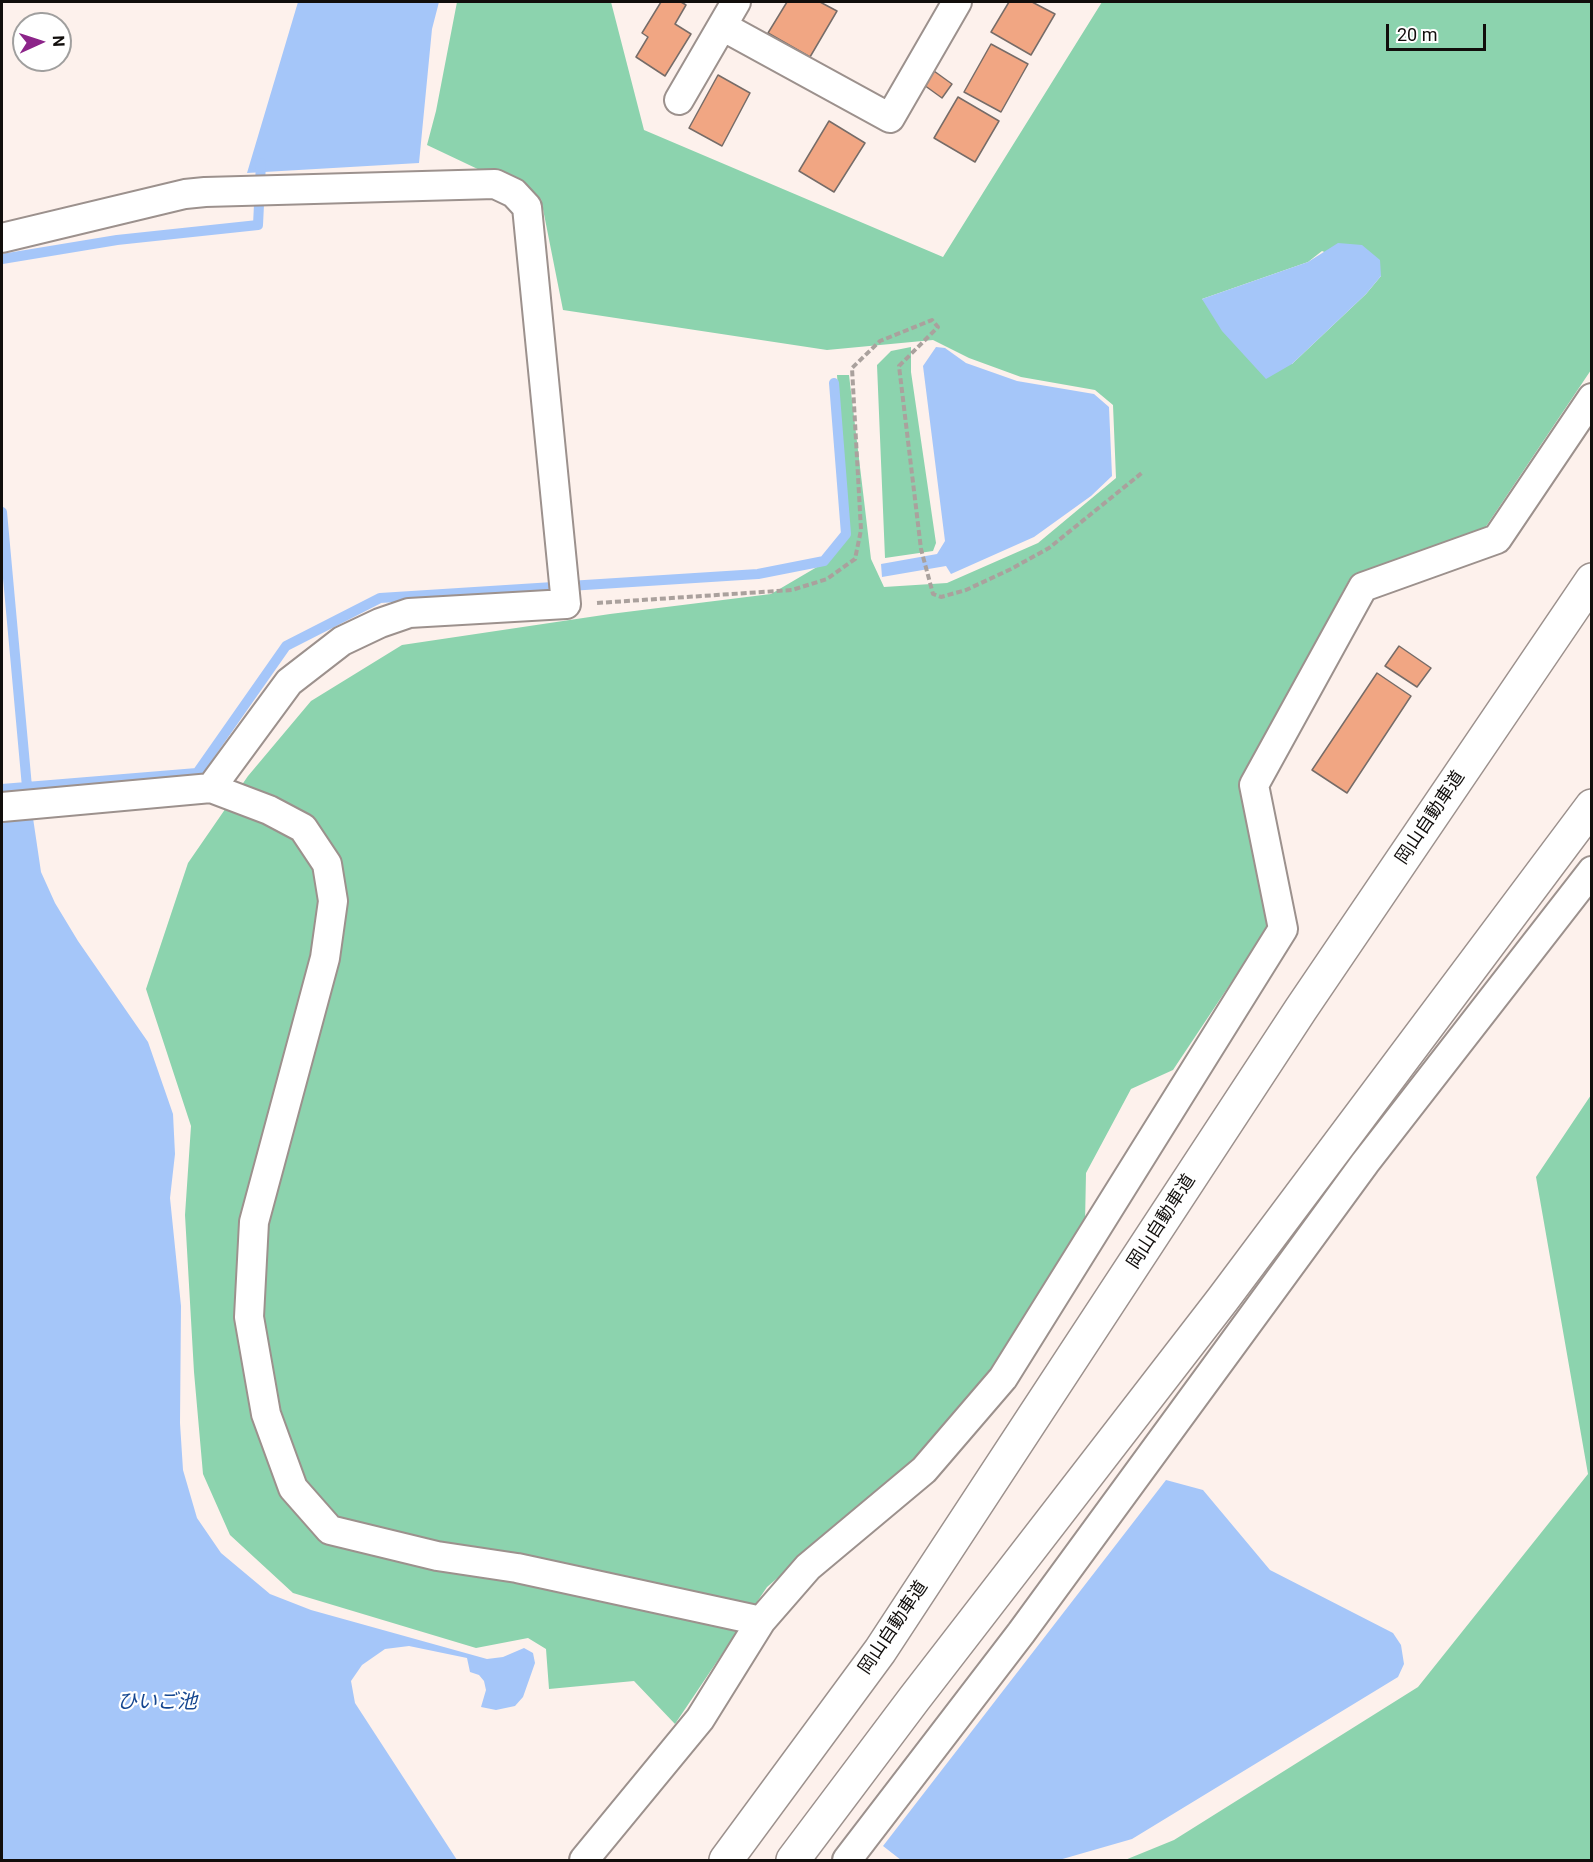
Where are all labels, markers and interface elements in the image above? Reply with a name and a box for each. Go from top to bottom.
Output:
north arrow [12,12,72,72]
scale bar [1389,12,1490,50]
text: 20 m [1397,24,1437,45]
text: N [49,35,68,47]
street label: 岡山自動車道 [1392,767,1470,869]
street label: 岡山自動車道 [1124,1171,1200,1273]
street label: 岡山自動車道 [855,1577,933,1679]
water label: ひいご池 [117,1691,197,1715]

